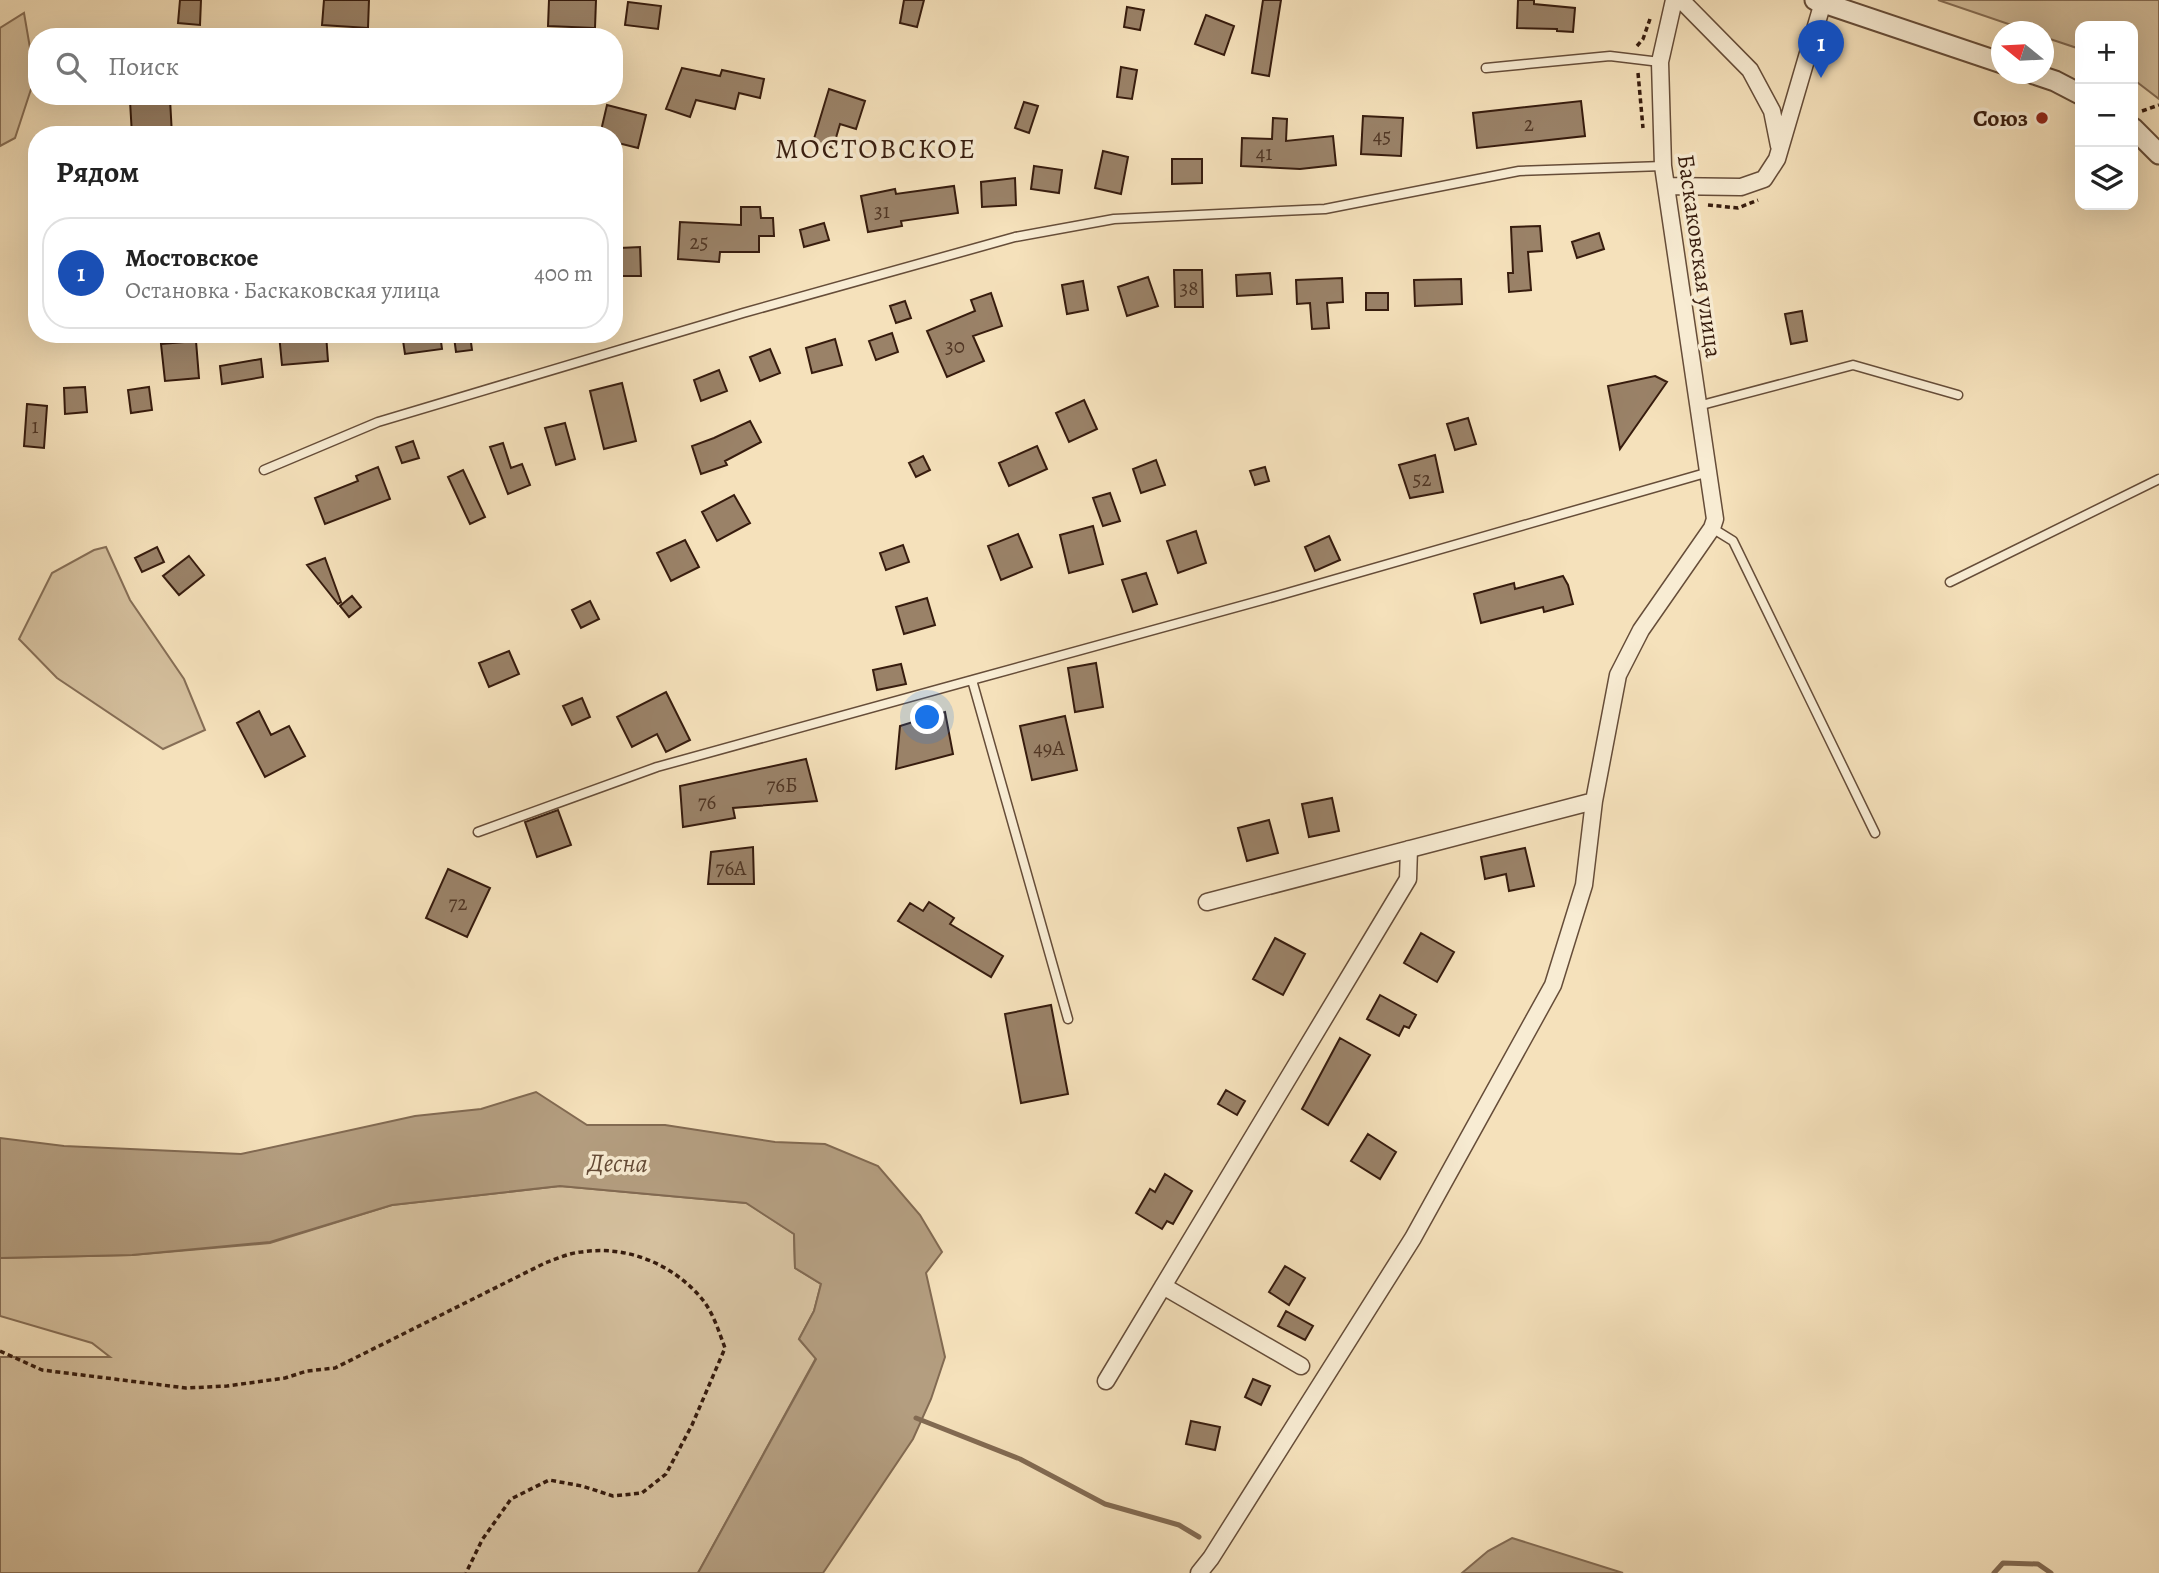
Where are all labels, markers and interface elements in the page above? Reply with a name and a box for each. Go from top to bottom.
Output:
pin: 1 [1798,20,1844,78]
north arrow [1991,21,2054,84]
map controls [2075,21,2138,210]
button: + [2075,21,2138,84]
search box [28,28,623,105]
icon: search [52,48,90,86]
text: Поиск [108,49,179,84]
button: − [2075,84,2138,147]
place label: Союз [1973,102,2028,134]
house number: 2 [1524,110,1534,138]
marker: Союз [2034,110,2050,126]
house number: 45 [1373,122,1391,150]
district label: МОСТОВСКОЕ [775,130,977,168]
house number: 41 [1256,139,1272,167]
button: layers [2075,147,2138,210]
text: Рядом [56,152,139,192]
street label: Баскаковская улица [1670,152,1730,360]
house number: 31 [874,197,890,225]
house number: 25 [689,228,709,256]
text: Мостовское [125,240,259,275]
text: 1 [77,258,85,289]
text: 400 m [534,258,593,289]
house number: 38 [1180,274,1198,302]
text: Остановка · Баскаковская улица [125,275,440,306]
house number: 30 [945,332,965,360]
house number: 1 [31,412,39,440]
house number: 52 [1412,465,1432,493]
your location [910,700,944,734]
house number: 49А [1033,734,1065,762]
house number: 76Б [766,771,798,799]
house number: 76 [698,788,717,816]
house number: 76А [716,854,747,882]
house number: 72 [449,889,467,917]
water label: Десна [586,1145,648,1181]

